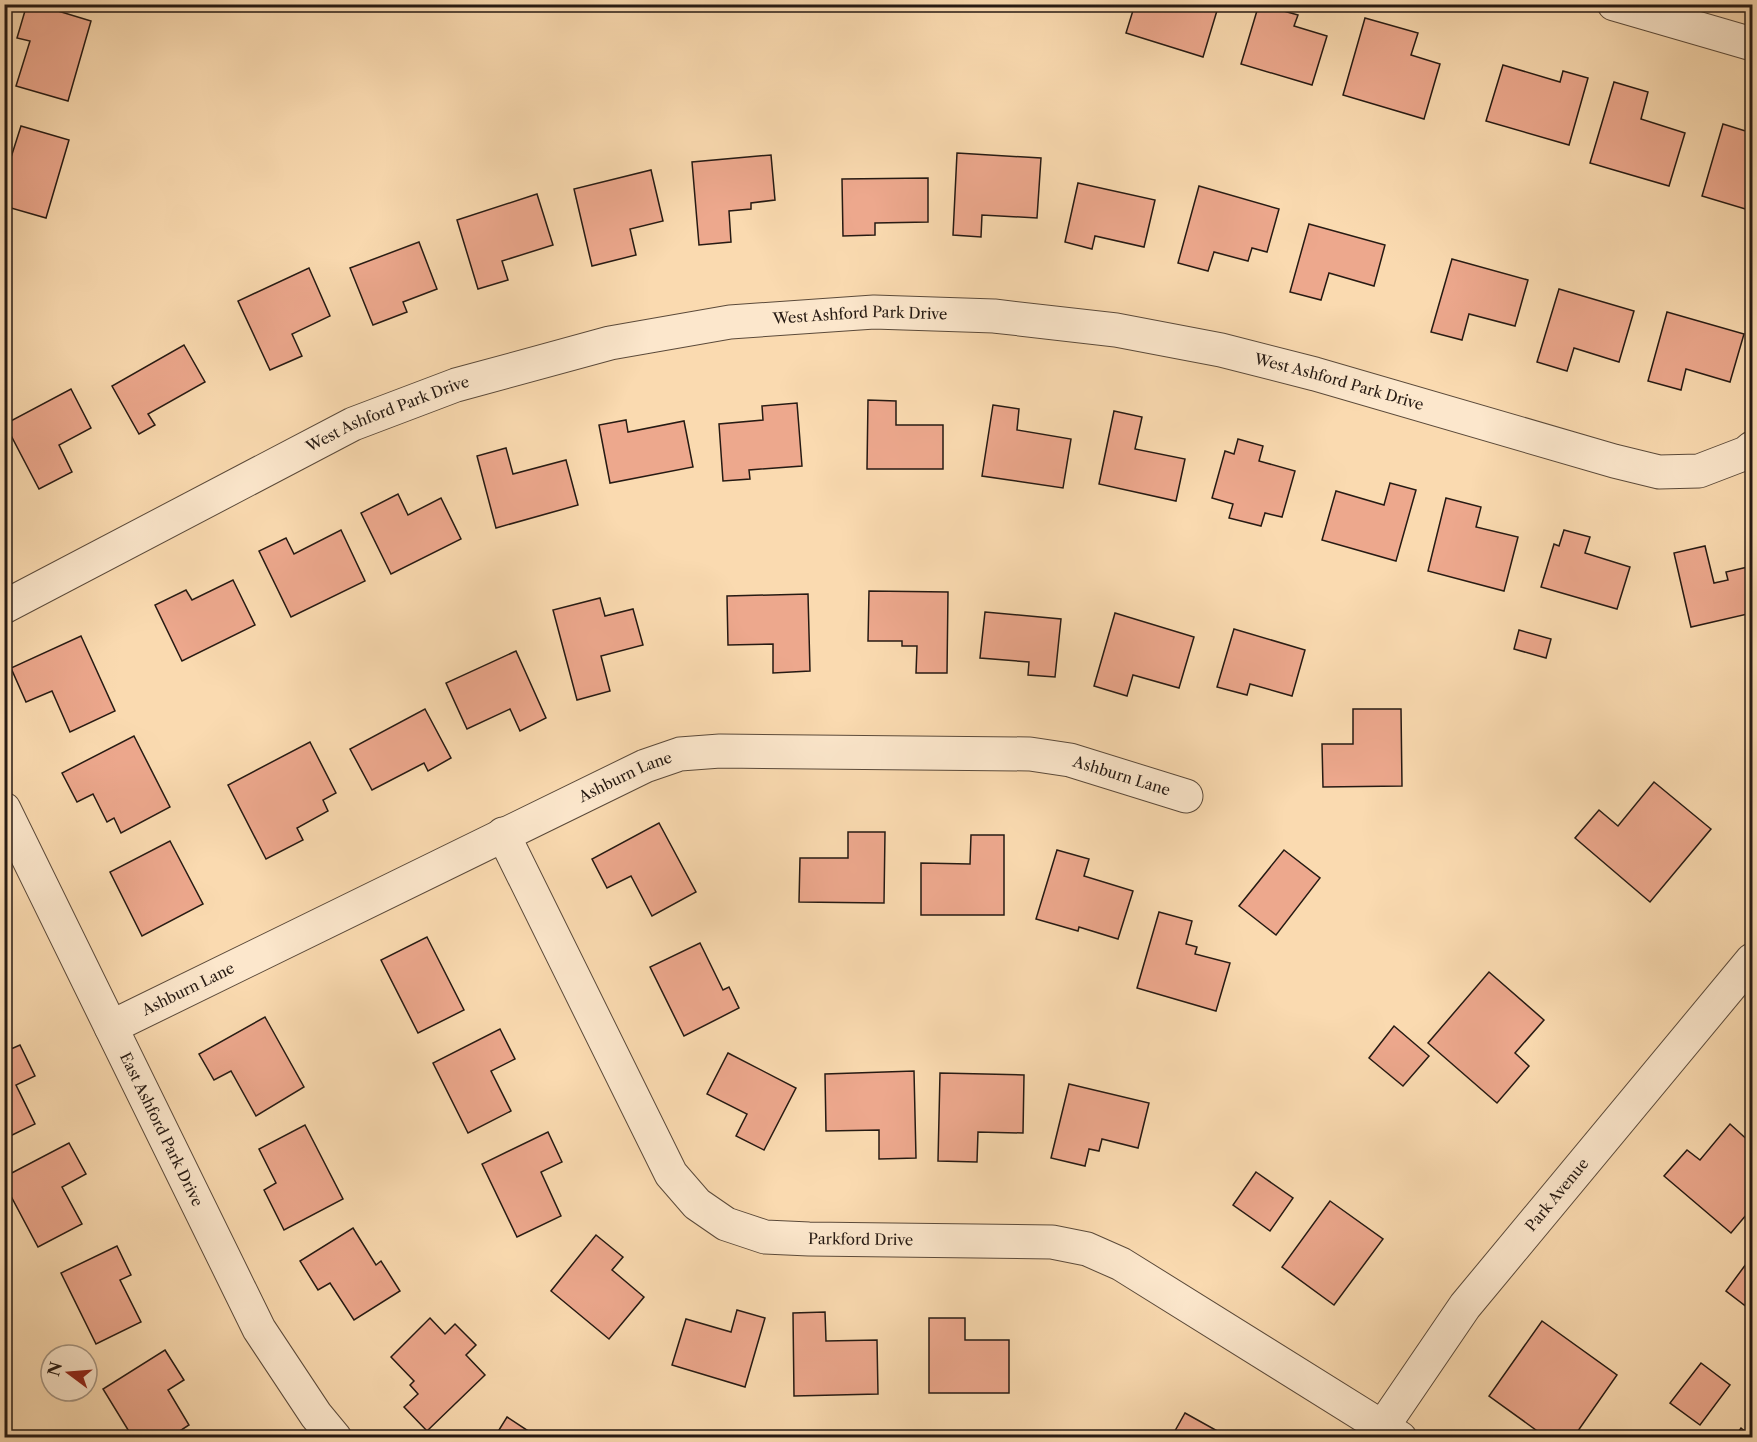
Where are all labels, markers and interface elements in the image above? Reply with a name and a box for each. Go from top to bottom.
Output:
street label: West Ashford Park Drive [771,302,948,328]
street label: West Ashford Park Drive [1252,349,1426,414]
street label: West Ashford Park Drive [302,372,471,456]
street label: Ashburn Lane [574,747,674,806]
street label: Ashburn Lane [1070,751,1173,800]
street label: Ashburn Lane [138,958,237,1020]
street label: East Ashford Park Drive [116,1049,207,1210]
street label: Park Avenue [1521,1154,1592,1235]
street label: Parkford Drive [808,1229,913,1249]
north arrow [39,1343,99,1403]
text: N [43,1359,66,1378]

